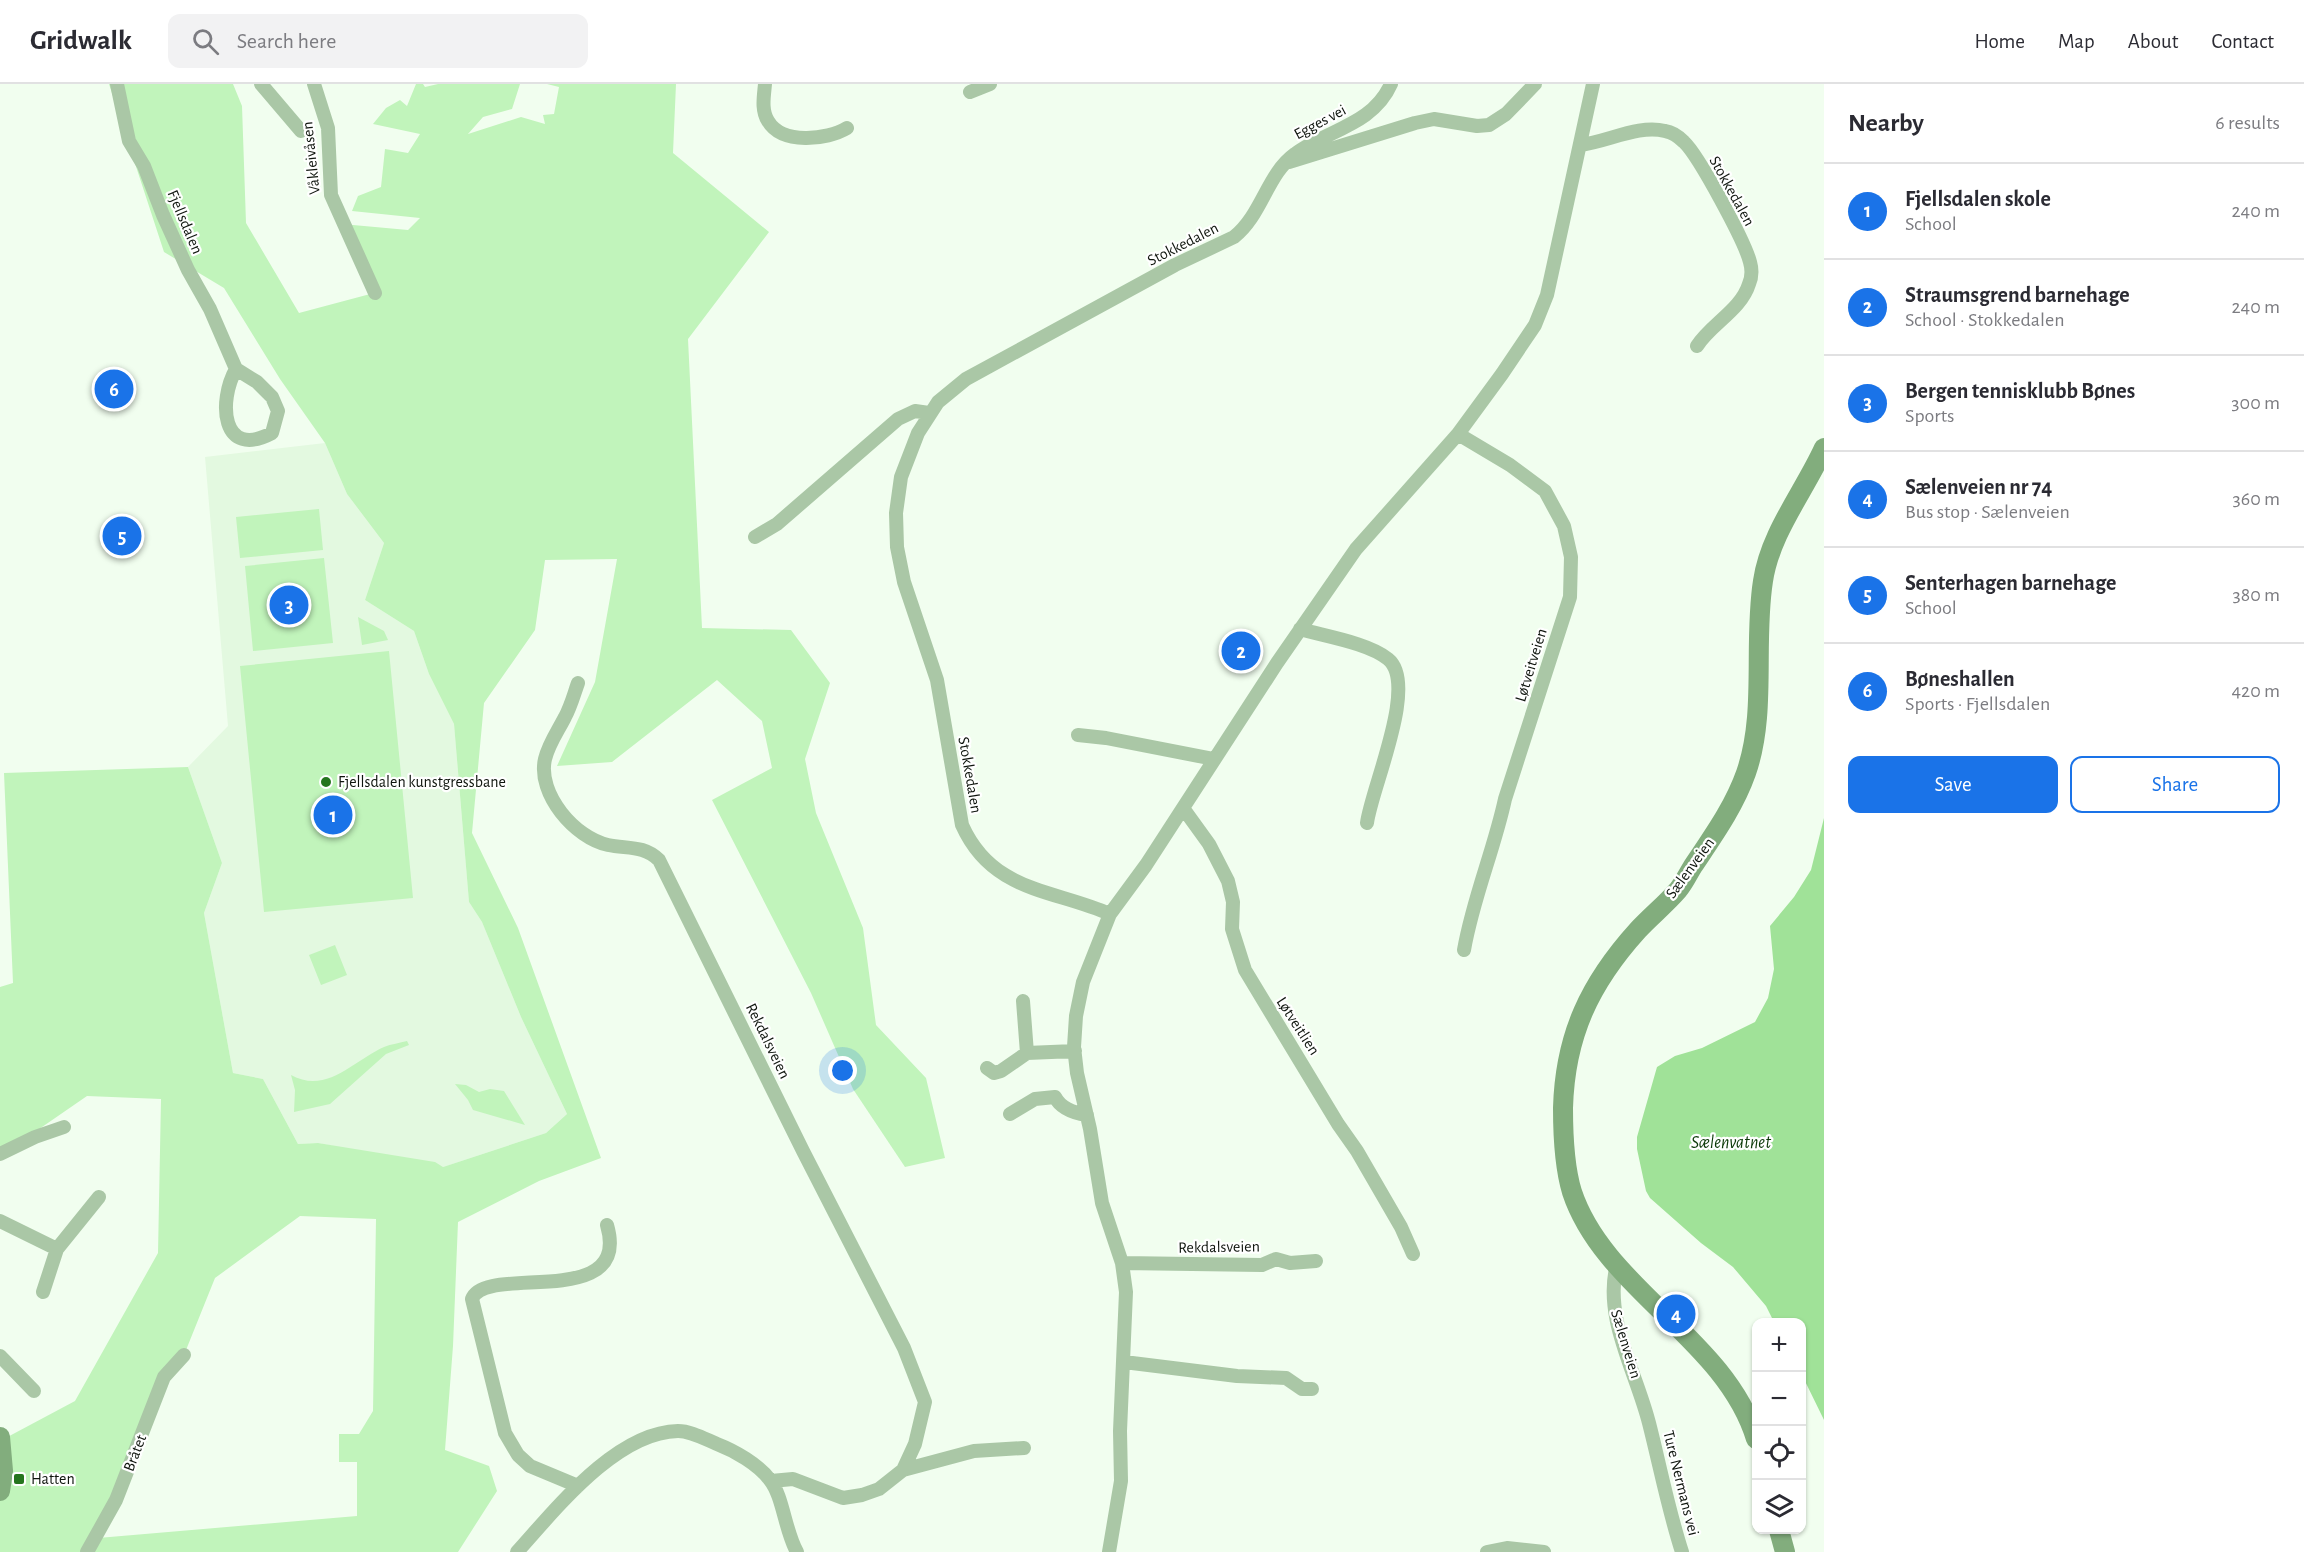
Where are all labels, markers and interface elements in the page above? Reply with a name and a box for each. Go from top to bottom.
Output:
search box [168,14,588,68]
icon: search [189,25,222,58]
text: Gridwalk [30,27,132,55]
text: Search here [237,30,336,52]
text: Home [1974,31,2025,52]
text: Map [2058,31,2095,52]
text: About [2128,31,2178,52]
text: Contact [2211,31,2274,52]
street label: Egges vei [1291,102,1349,142]
text: Nearby [1848,110,1924,136]
text: 6 results [2215,113,2280,133]
street label: Våkleivåsen [299,121,323,195]
street label: Stokkedalen [1706,153,1758,229]
street label: Fjellsdalen [163,188,206,257]
text: Fjellsdalen skole [1905,188,2051,210]
text: 1 [1864,201,1871,221]
text: 240 m [2231,201,2280,221]
text: School [1905,214,1957,234]
street label: Stokkedalen [1145,219,1221,269]
text: Straumsgrend barnehage [1905,284,2130,306]
text: 2 [1863,297,1872,317]
text: 240 m [2231,297,2280,317]
text: School · Stokkedalen [1905,310,2064,330]
pin: 6 [94,366,134,412]
text: Bergen tennisklubb Bønes [1905,380,2135,402]
text: 3 [1863,393,1872,413]
text: 300 m [2231,393,2280,413]
text: Sports [1905,406,1954,426]
text: Sælenveien nr 74 [1905,476,2052,498]
text: 4 [1862,489,1873,509]
text: 360 m [2233,489,2280,509]
text: Bus stop · Sælenveien [1905,502,2070,522]
pin: 5 [102,514,142,558]
text: Senterhagen barnehage [1905,572,2116,594]
pin: 3 [270,582,308,628]
text: 5 [1863,585,1872,605]
text: 380 m [2232,585,2280,605]
text: School [1905,598,1957,618]
street label: Løtveitveien [1512,626,1550,704]
pin: 2 [1222,628,1260,674]
text: Bøneshallen [1905,668,2015,690]
text: 6 [1863,681,1872,701]
text: 420 m [2231,681,2280,701]
text: Sports · Fjellsdalen [1905,694,2050,714]
street label: Stokkedalen [955,736,985,814]
button: Save [1848,756,2058,813]
button: Share [2070,756,2280,813]
place label: Fjellsdalen kunstgressbane [338,774,506,791]
marker: Fjellsdalen kunstgressbane [319,775,333,789]
pin: 1 [314,792,352,838]
street label: Sælenveien [1663,835,1717,901]
street label: Løtveitlien [1273,994,1323,1058]
street label: Rekdalsveien [743,1001,793,1081]
your location [828,1056,857,1085]
water label: Sælenvatnet [1691,1134,1771,1152]
street label: Rekdalsveien [1178,1238,1260,1256]
pin: 4 [1656,1292,1696,1336]
street label: Sælenveien [1608,1308,1644,1380]
map controls [1752,1318,1806,1534]
button: + [1752,1318,1806,1372]
button: − [1752,1372,1806,1426]
button: locate [1752,1426,1806,1480]
street label: Ture Nermans vei [1660,1429,1702,1537]
street label: Bråtet [121,1432,149,1474]
place label: Hatten [31,1471,75,1487]
marker: Hatten [12,1472,26,1486]
button: layers [1752,1480,1806,1534]

